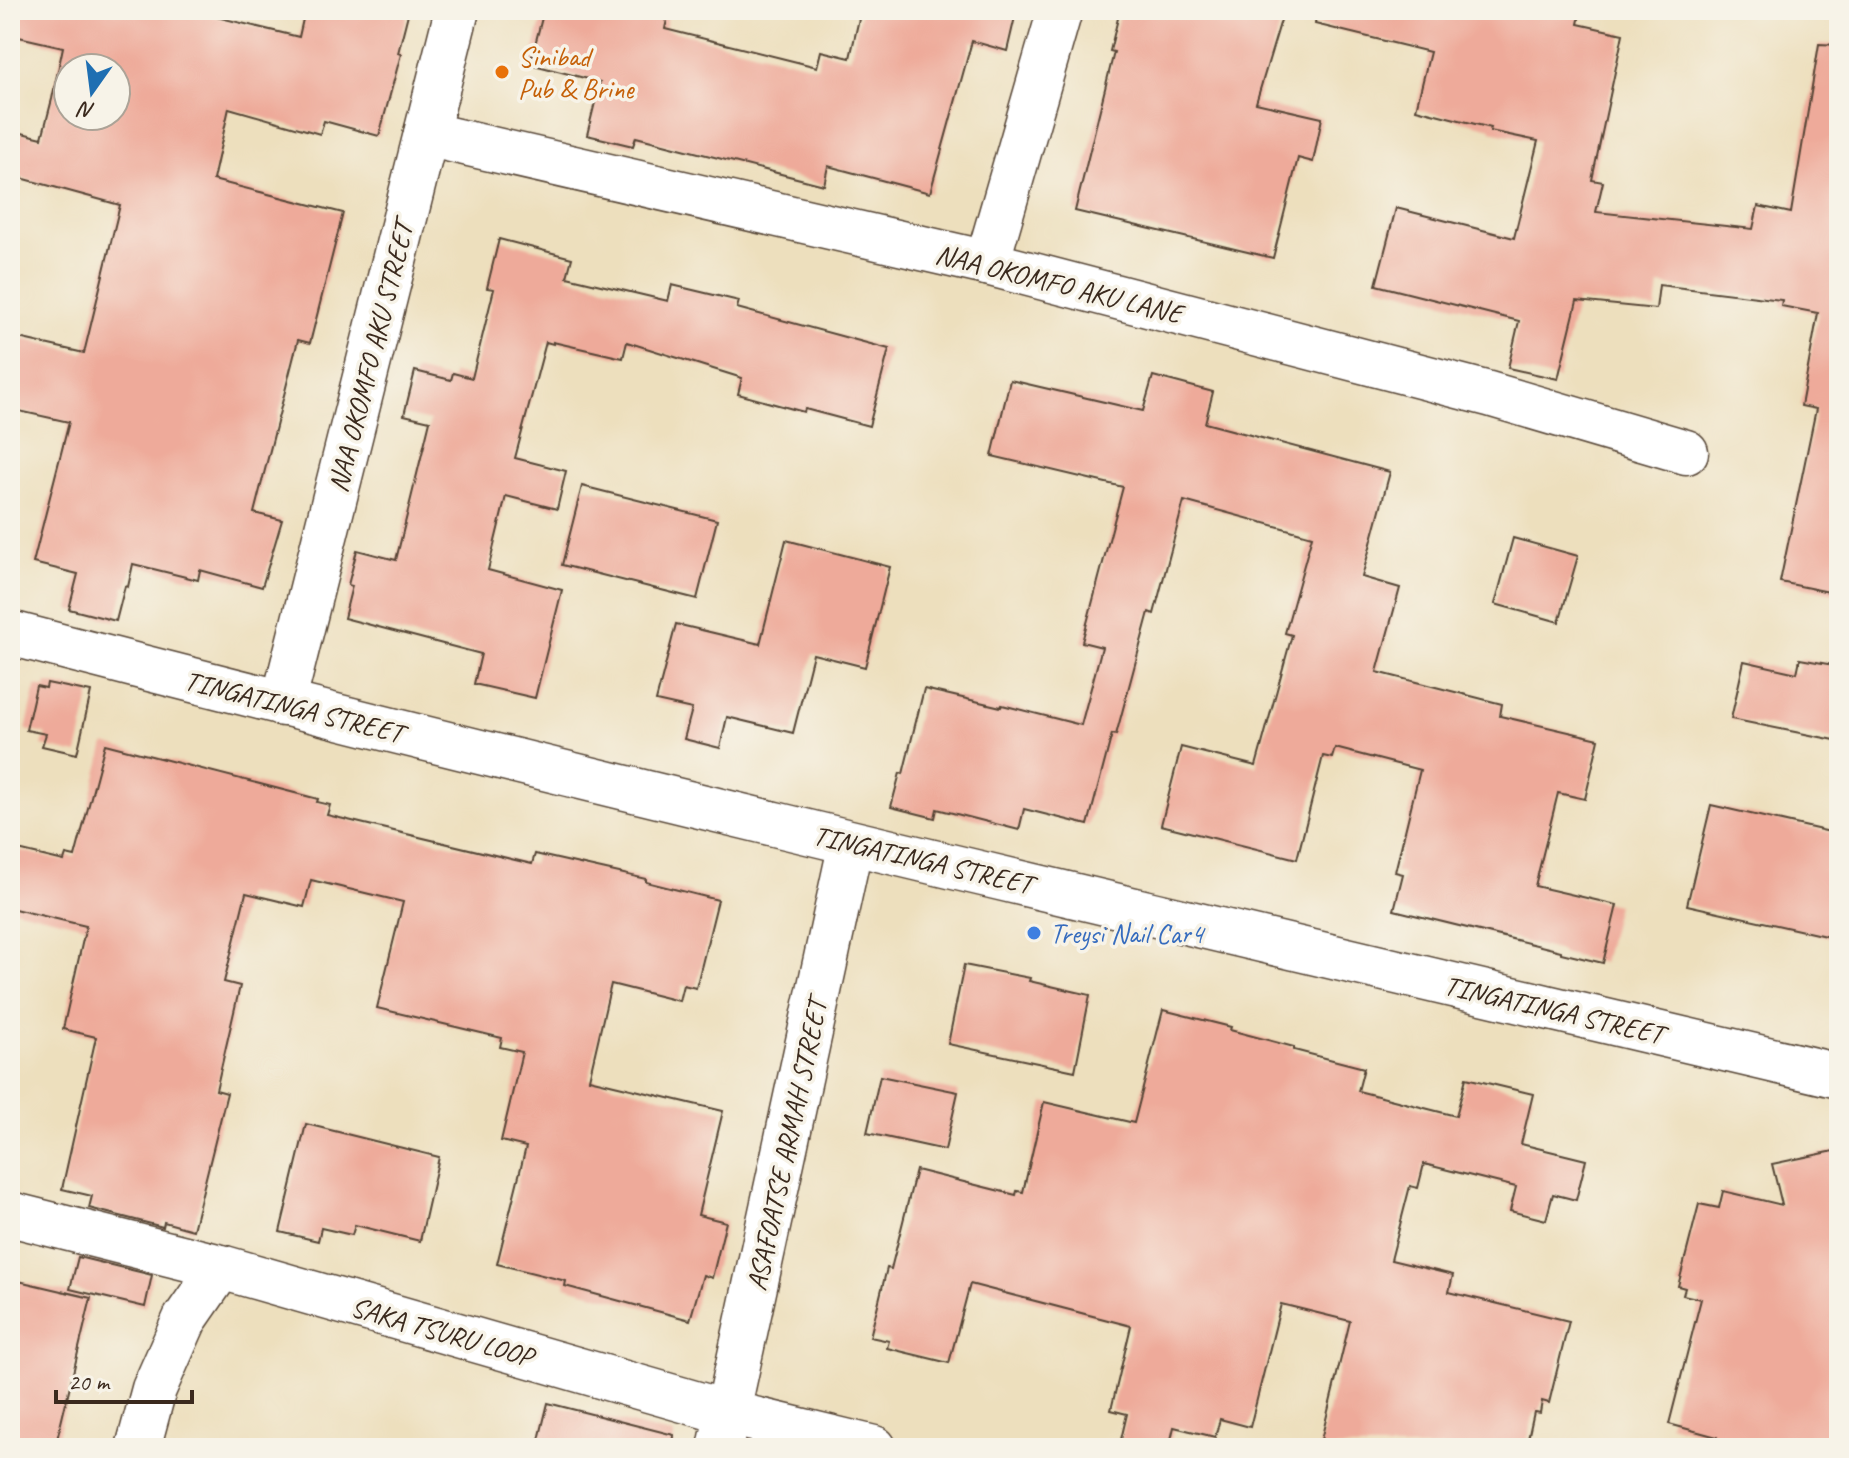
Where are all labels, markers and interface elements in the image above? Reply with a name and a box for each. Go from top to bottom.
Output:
place label: Sinibad Pub & Brine [518,39,635,106]
north arrow [52,52,132,132]
marker: Sinibad Pub & Brine [493,63,511,81]
text: N [74,94,97,126]
street label: NAA OKOMFO AKU STREET [320,212,423,496]
street label: NAA OKOMFO AKU LANE [932,236,1189,332]
street label: TINGATINGA STREET [181,662,413,752]
street label: TINGATINGA STREET [810,817,1042,903]
place label: Treysi Nail Car4 [1050,916,1206,951]
marker: Treysi Nail Car4 [1025,924,1043,942]
street label: TINGATINGA STREET [1441,967,1673,1053]
street label: ASAFOATSE ARMAH STREET [739,990,836,1294]
street label: SAKA TSURU LOOP [347,1289,541,1375]
scale bar [56,1354,192,1404]
text: 20 m [68,1367,111,1397]

